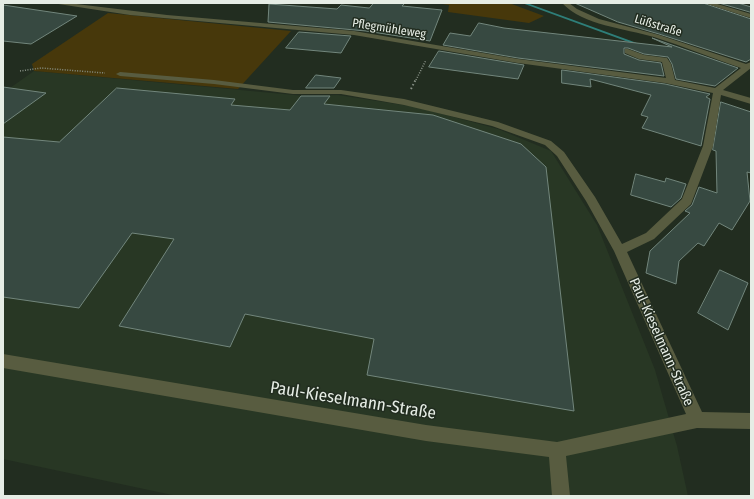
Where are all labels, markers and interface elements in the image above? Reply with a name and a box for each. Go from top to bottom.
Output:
street label: Lüßstraße [633,12,683,40]
street label: Pflegmühleweg [351,16,427,42]
street label: Paul-Kieselmann-Straße [625,275,697,409]
street label: Paul-Kieselmann-Straße [269,378,437,424]

